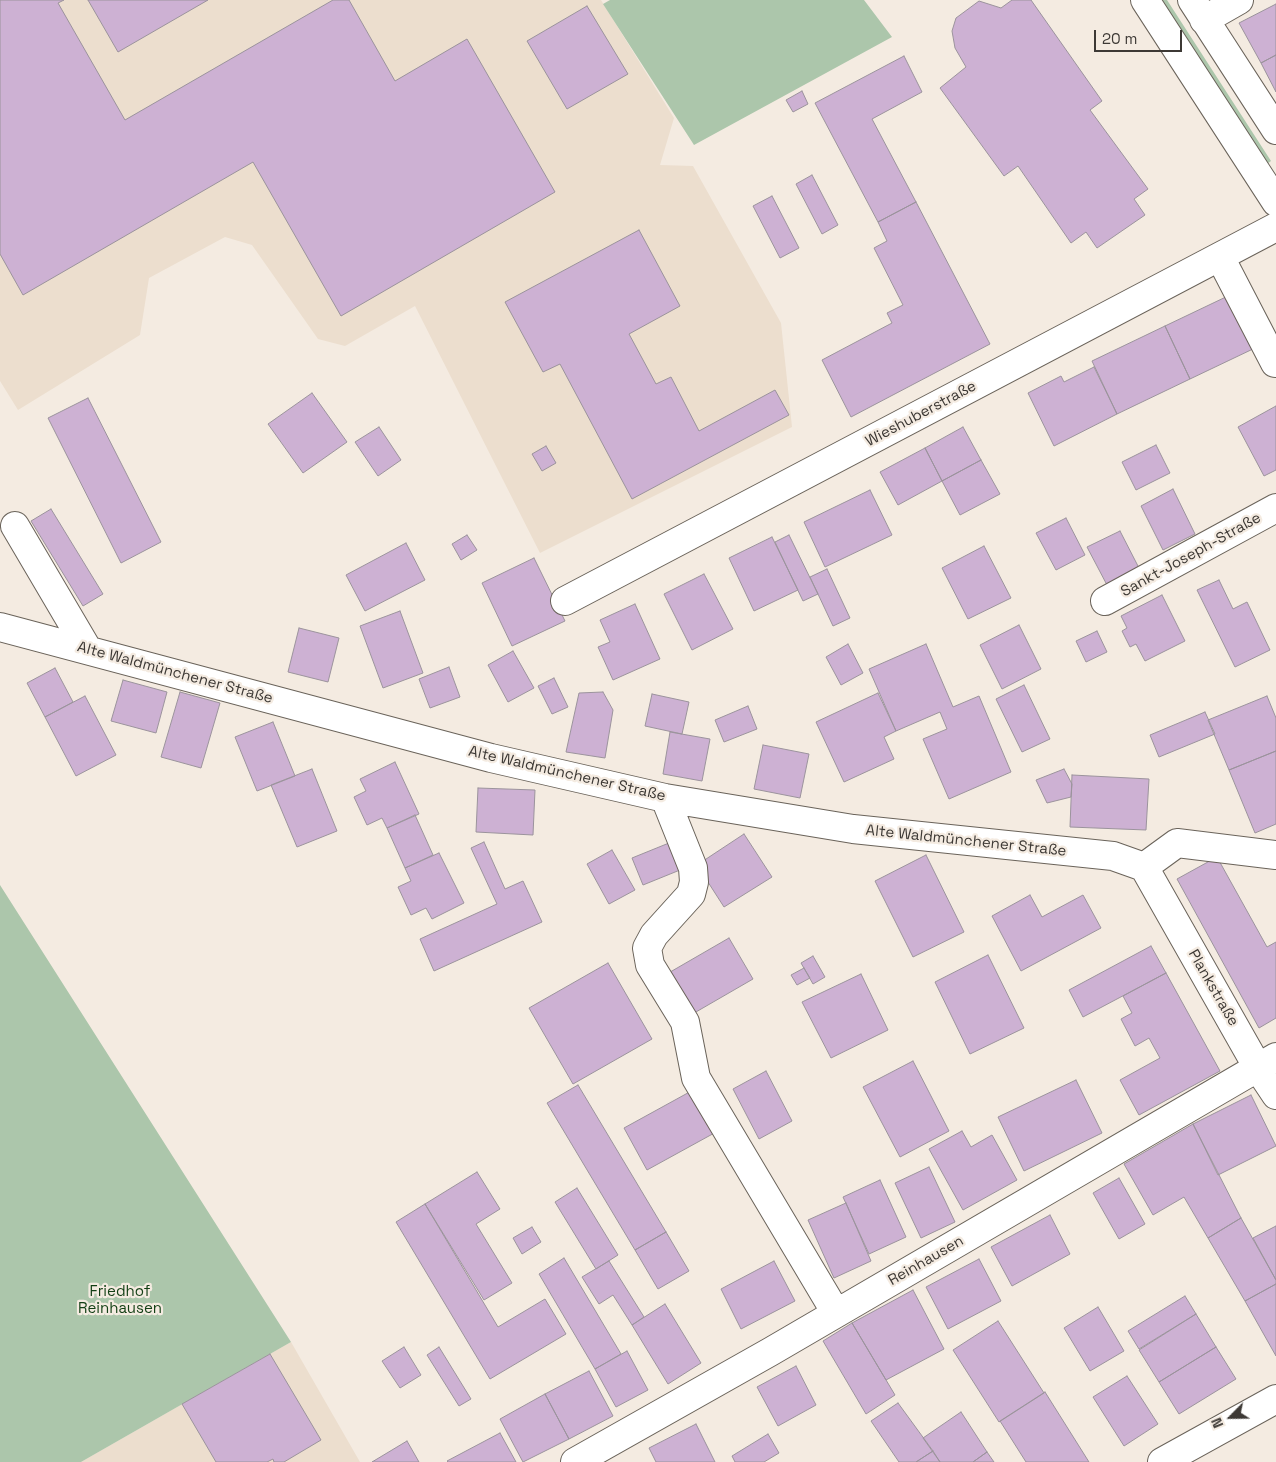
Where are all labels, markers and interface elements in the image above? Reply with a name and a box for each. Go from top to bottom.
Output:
scale bar [1096,20,1184,52]
text: 20 m [1102,29,1137,48]
street label: Wieshuberstraße [863,377,979,451]
street label: Sankt-Joseph-Straße [1118,509,1264,601]
street label: Alte Waldmünchener Straße [75,638,275,708]
street label: Alte Waldmünchener Straße [467,743,667,805]
street label: Alte Waldmünchener Straße [865,822,1067,860]
street label: Plankstraße [1184,947,1242,1029]
street label: Reinhausen [885,1232,967,1290]
park label: Friedhof Reinhausen [78,1283,162,1318]
north arrow [1206,1392,1256,1442]
text: N [1207,1415,1227,1431]

